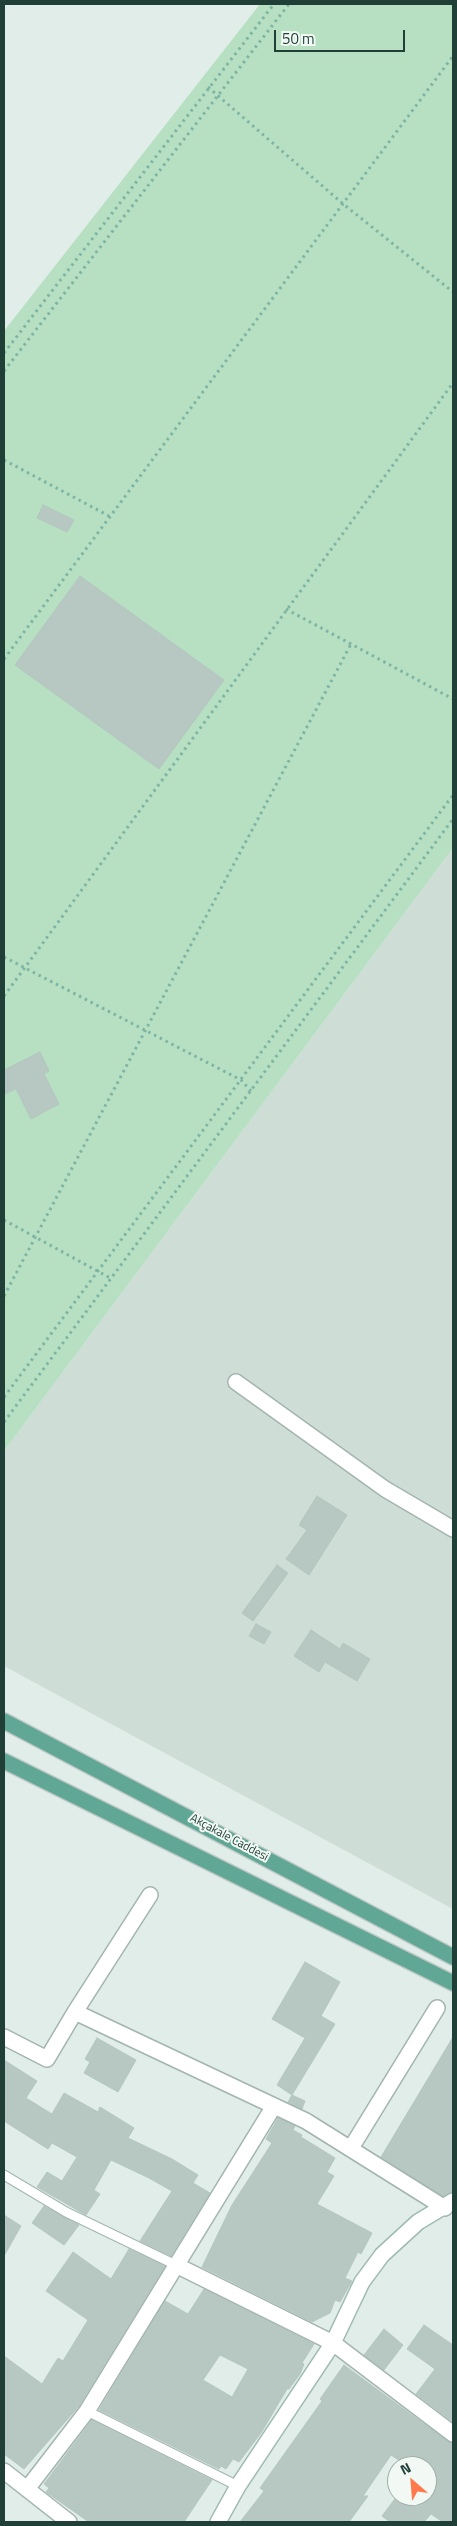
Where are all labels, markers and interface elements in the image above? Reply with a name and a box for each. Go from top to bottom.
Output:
scale bar [277,20,408,52]
text: 50 m [282,27,315,50]
street label: Akçakale Caddesi [187,1811,271,1865]
north arrow [387,2456,437,2506]
text: N [396,2457,414,2480]

